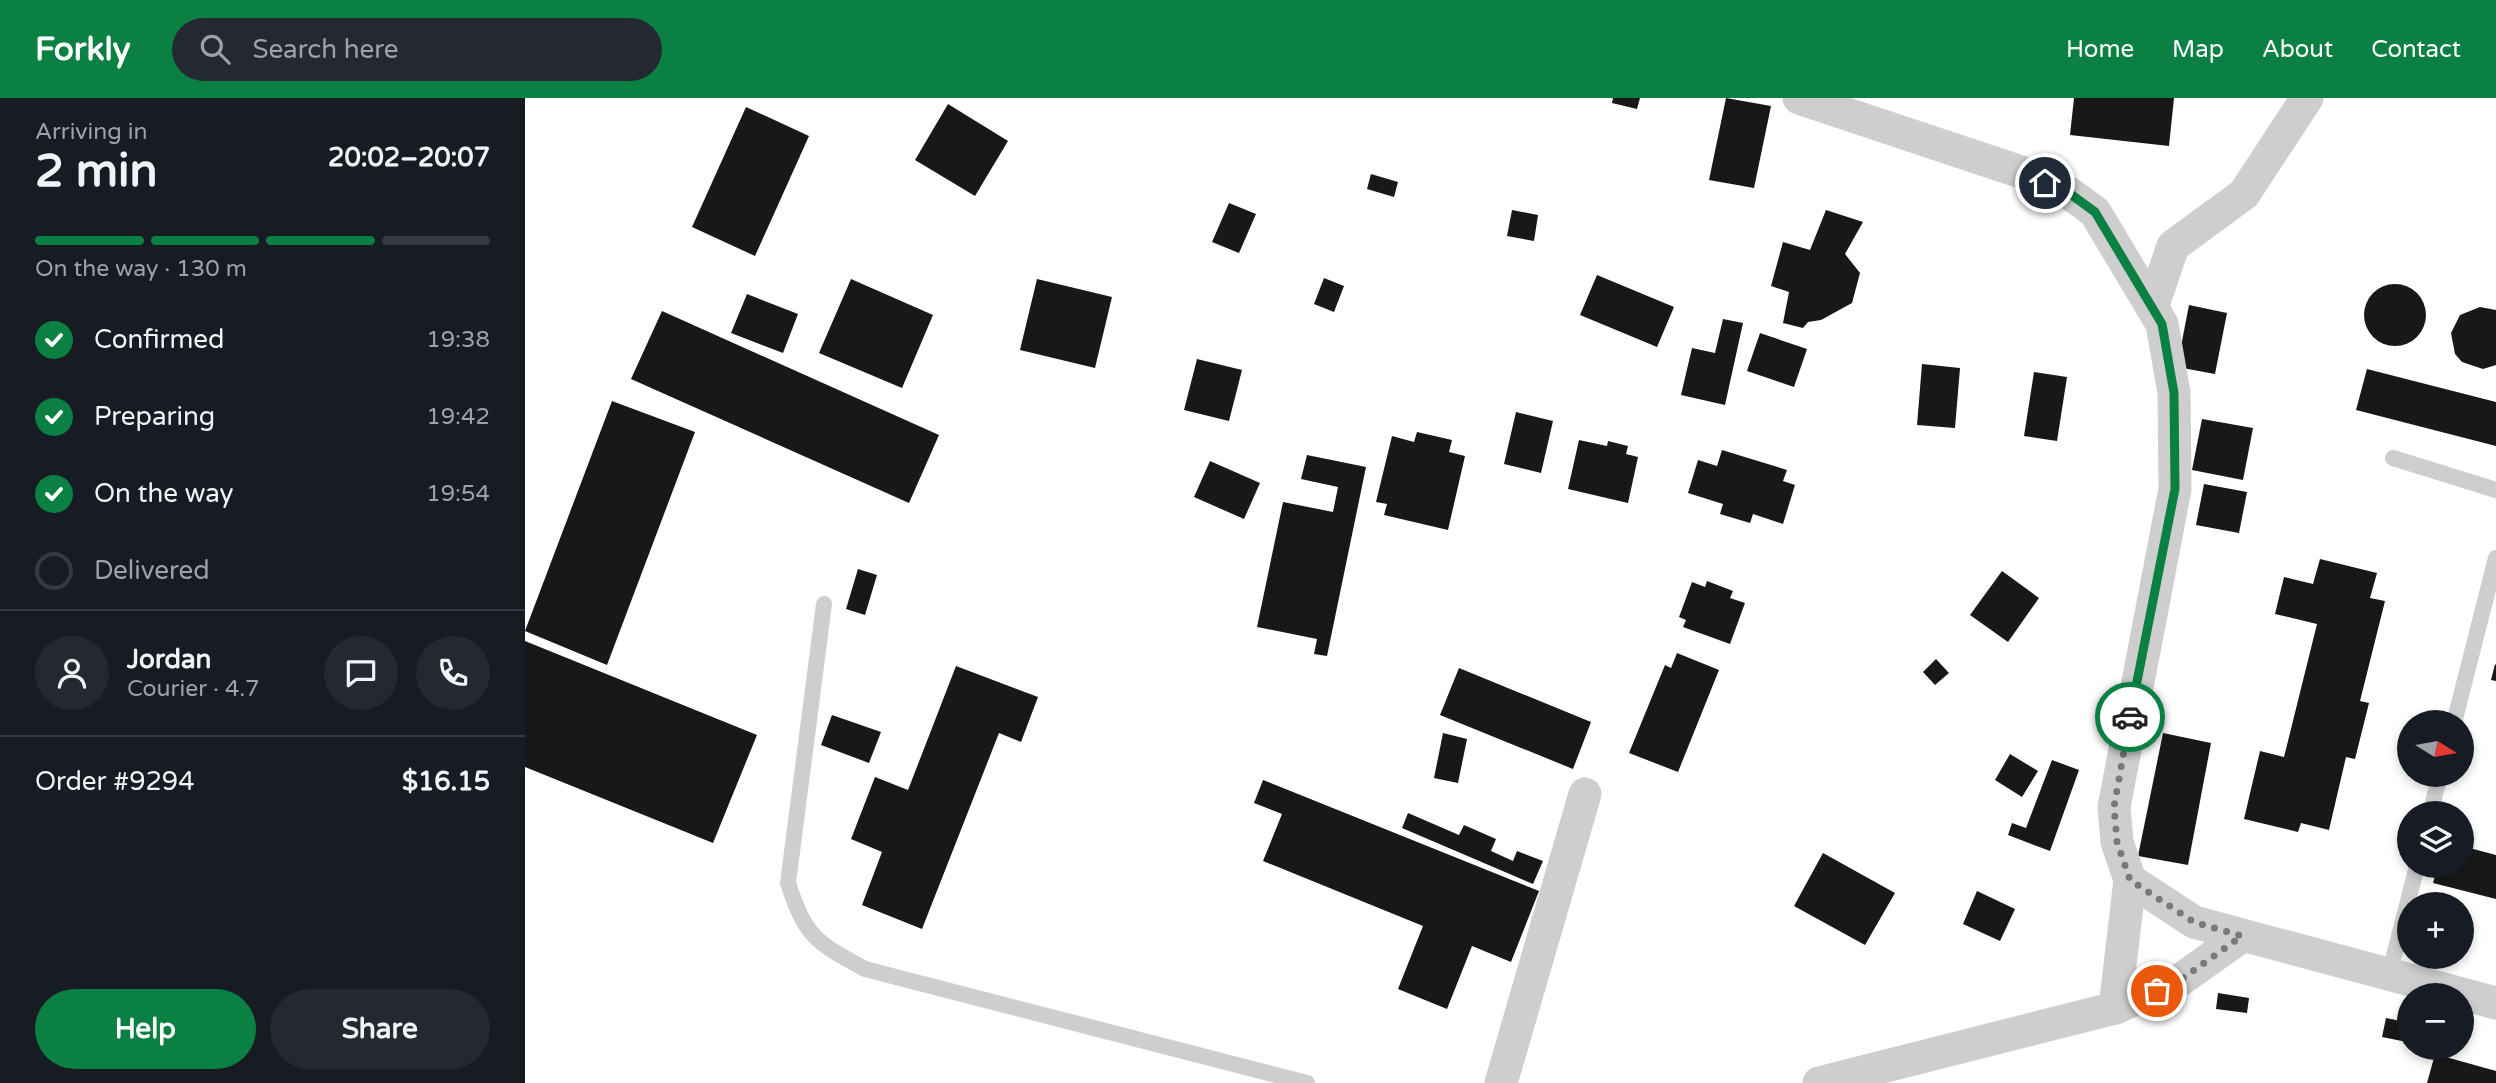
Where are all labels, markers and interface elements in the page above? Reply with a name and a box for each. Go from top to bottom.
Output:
search box [172,18,662,81]
text: Forkly [35,30,130,69]
icon: search [196,30,234,68]
text: Search here [252,34,399,65]
text: Home [2066,35,2134,64]
text: Map [2172,35,2224,64]
text: About [2262,35,2333,64]
text: Contact [2371,35,2461,64]
text: Arriving in [35,118,148,146]
text: 20:02–20:07 [328,142,490,173]
text: 2 min [35,144,158,199]
pin [2015,153,2075,213]
icon: home [2026,164,2064,202]
text: On the way · 130 m [35,255,247,283]
icon: check [35,321,73,359]
text: Confirmed [94,324,224,355]
text: 19:38 [426,326,490,354]
icon: check [35,398,73,436]
text: Preparing [94,401,215,432]
text: 19:42 [426,403,490,431]
icon: check [35,475,73,513]
text: On the way [94,478,234,509]
text: 19:54 [426,480,490,508]
text: Delivered [94,555,210,586]
button: person [35,636,109,710]
button: chat [324,636,398,710]
button: phone [416,636,490,710]
text: Jordan [127,644,211,675]
text: Courier · 4.7 [127,675,260,703]
courier [2095,682,2165,752]
icon: car [2111,698,2149,736]
north arrow [2397,710,2475,788]
map controls [2397,710,2474,1060]
text: Order #9294 [35,766,195,797]
text: $16.15 [402,766,490,797]
button: layers [2397,801,2474,878]
button: + [2397,892,2474,969]
pin [2127,961,2187,1021]
icon: bag [2138,972,2176,1010]
button: − [2397,983,2474,1060]
button: Help [35,989,256,1069]
button: Share [270,989,490,1069]

